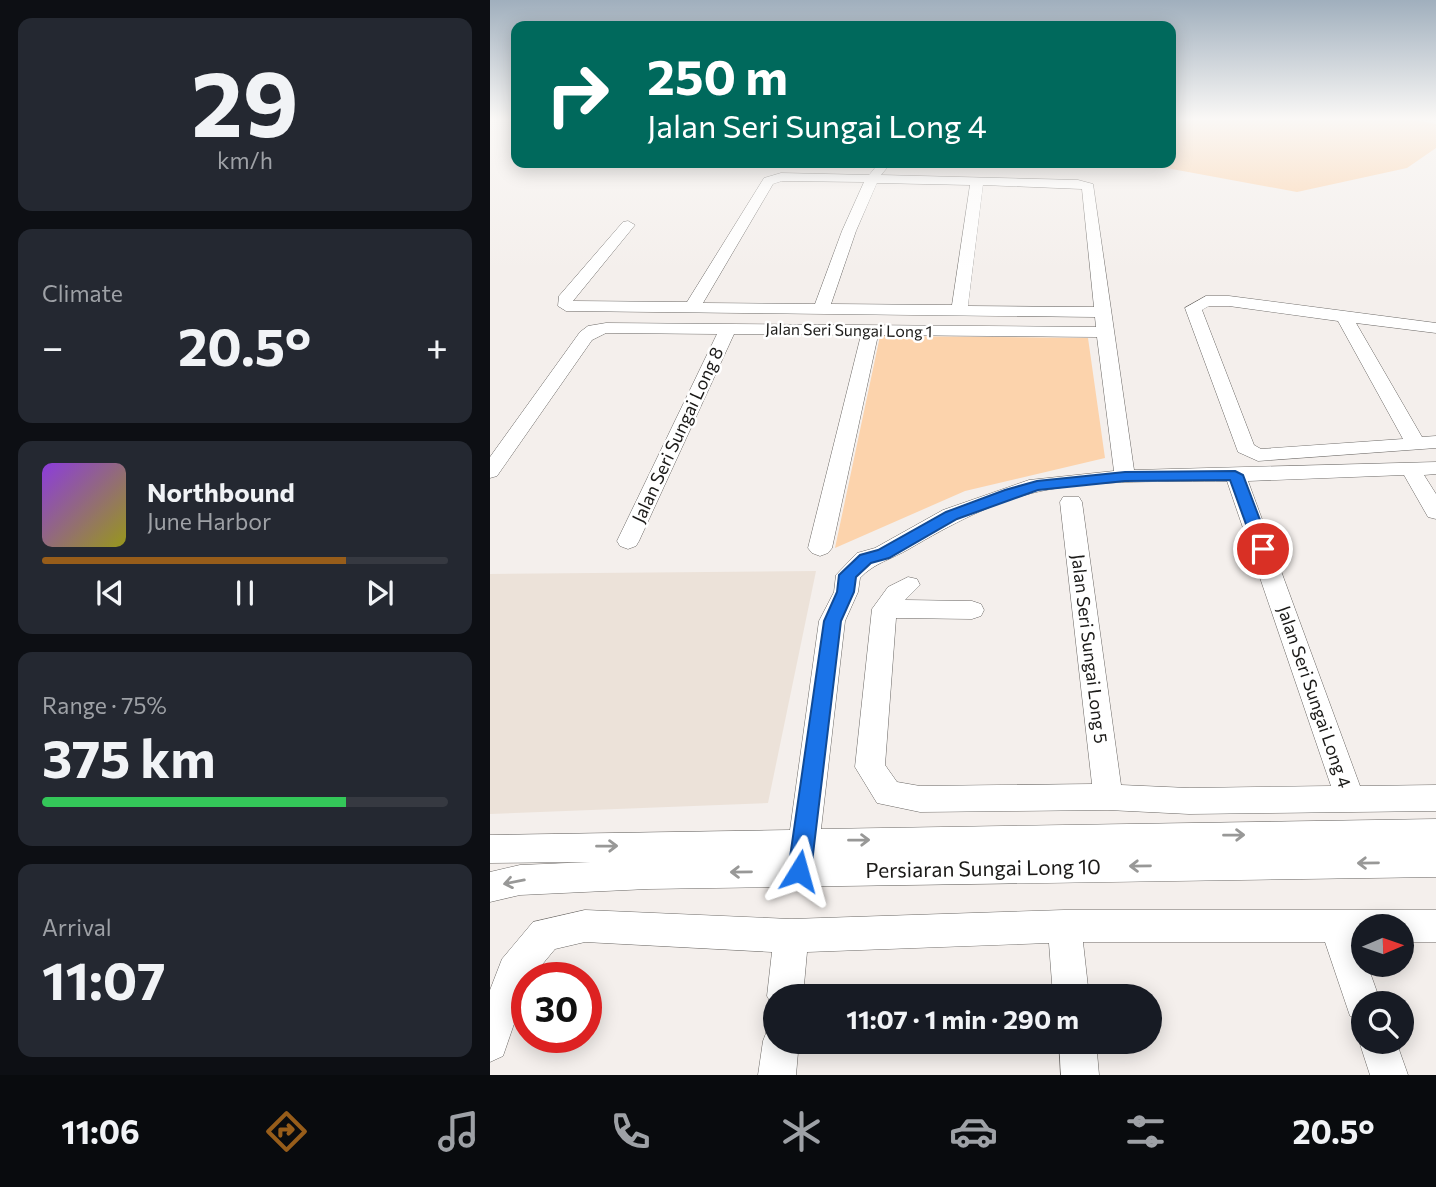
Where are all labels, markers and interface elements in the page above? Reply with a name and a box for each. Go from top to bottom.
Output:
text: 29 [191,44,299,156]
text: 250 m [647,45,788,105]
icon: right [532,49,623,140]
text: Jalan Seri Sungai Long 4 [647,105,987,145]
text: km/h [217,146,273,174]
text: Climate [42,279,123,307]
text: 20.5° [178,313,311,377]
street label: Jalan Seri Sungai Long 1 [765,319,933,340]
text: − [42,322,64,369]
text: + [426,322,448,369]
street label: Jalan Seri Sungai Long 8 [627,343,728,526]
text: Northbound [147,476,295,507]
text: June Harbor [147,507,271,535]
pin [1233,519,1293,579]
icon: arrive [1244,530,1282,568]
street label: Jalan Seri Sungai Long 5 [1067,553,1113,745]
icon: previous [91,574,129,612]
icon: pause [226,574,264,612]
icon: next [361,574,399,612]
street label: Jalan Seri Sungai Long 4 [1273,603,1357,791]
text: Range · 75% [42,691,167,719]
text: 375 km [42,725,216,789]
one-way arrow [1222,829,1245,842]
position arrow [762,834,836,908]
one-way arrow [847,834,870,847]
one-way arrow [595,839,618,852]
street label: Persiaran Sungai Long 10 [865,853,1101,882]
one-way arrow [1357,856,1380,870]
one-way arrow [1129,860,1152,873]
one-way arrow [730,865,753,879]
one-way arrow [503,875,526,889]
text: Arrival [42,913,112,941]
north arrow [1351,914,1414,976]
map controls [1351,914,1414,1054]
text: 11:07 [42,947,165,1011]
speed limit sign: 30 [511,962,602,1053]
button: search [1351,991,1414,1054]
text: 11:07 · 1 min · 290 m [846,1003,1079,1034]
icon: directions [262,1107,311,1156]
icon: music [434,1107,483,1156]
icon: phone [606,1107,655,1156]
icon: climate [777,1107,826,1156]
icon: car [949,1107,998,1156]
icon: filters [1121,1107,1170,1156]
text: 11:06 [61,1111,140,1151]
text: 20.5° [1292,1111,1375,1151]

